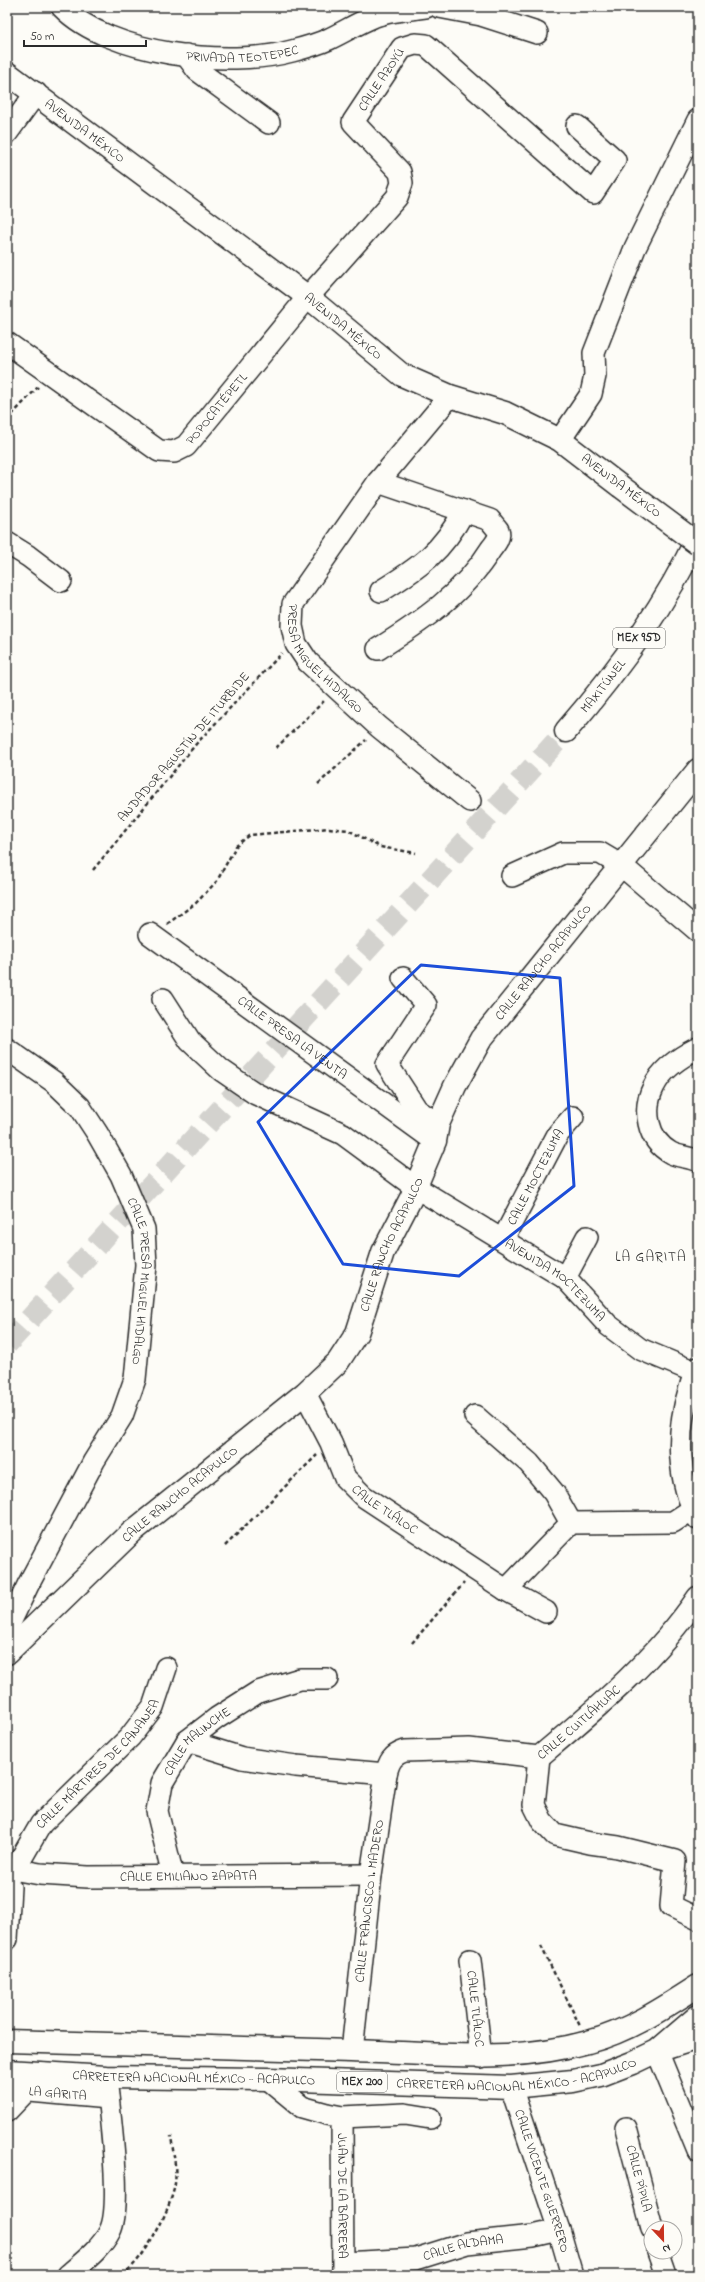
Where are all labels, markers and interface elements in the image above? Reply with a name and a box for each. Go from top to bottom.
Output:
scale bar [24,22,146,48]
text: 50 m [30,28,54,46]
street label: PRIVADA TEOTEPEC [185,40,300,68]
street label: CALLE AZOYÚ [353,44,409,115]
street label: AVENIDA MÉXICO [40,95,129,167]
street label: AVENIDA MÉXICO [300,288,386,364]
street label: POPOCATÉPETL [181,369,252,449]
street label: AVENIDA MÉXICO [577,449,665,523]
street label: PRESA MIGUEL HIDALGO [283,604,368,718]
road number: MEX 95D [613,628,665,648]
street label: MAXITÚNEL [576,655,630,717]
street label: ANDADOR AGUSTÍN DE ITURBIDE [113,668,255,826]
street label: CALLE RANCHO ACAPULCO [490,900,596,1024]
street label: CALLE PRESA LA VENTA [234,991,351,1084]
street label: CALLE MOCTEZUMA [502,1124,568,1229]
street label: CALLE RANCHO ACAPULCO [355,1174,428,1314]
street label: CALLE PRESA MIGUEL HIDALGO [122,1194,156,1366]
street label: AVENIDA MOCTEZUMA [501,1234,610,1326]
district label: LA GARITA [615,1247,687,1268]
street label: CALLE RANCHO ACAPULCO [117,1441,242,1547]
street label: CALLE TLÁLOC [347,1480,422,1539]
street label: CALLE CUITLÁHUAC [533,1681,625,1764]
street label: CALLE MÁRTIRES DE CANANEA [31,1697,164,1832]
street label: CALLE MALINCHE [159,1702,234,1779]
street label: CALLE FRANCISCO I. MADERO [350,1818,389,1983]
street label: CALLE EMILIANO ZAPATA [120,1866,257,1886]
street label: CALLE TLÁLOC [462,1970,489,2048]
street label: CARRETERA NACIONAL MÉXICO - ACAPULCO [396,2053,639,2097]
street label: CARRETERA NACIONAL MÉXICO - ACAPULCO [72,2065,316,2090]
road number: MEX 200 [337,2072,387,2092]
street label: LA GARITA [28,2081,88,2106]
street label: CALLE VICENTE GUERRERO [510,2107,575,2255]
street label: JUAN DE LA BARRERA [333,2133,352,2259]
street label: CALLE PÍPILA [621,2143,657,2214]
north arrow [643,2220,683,2260]
street label: CALLE ALDAMA [421,2230,504,2266]
text: N [660,2240,673,2257]

